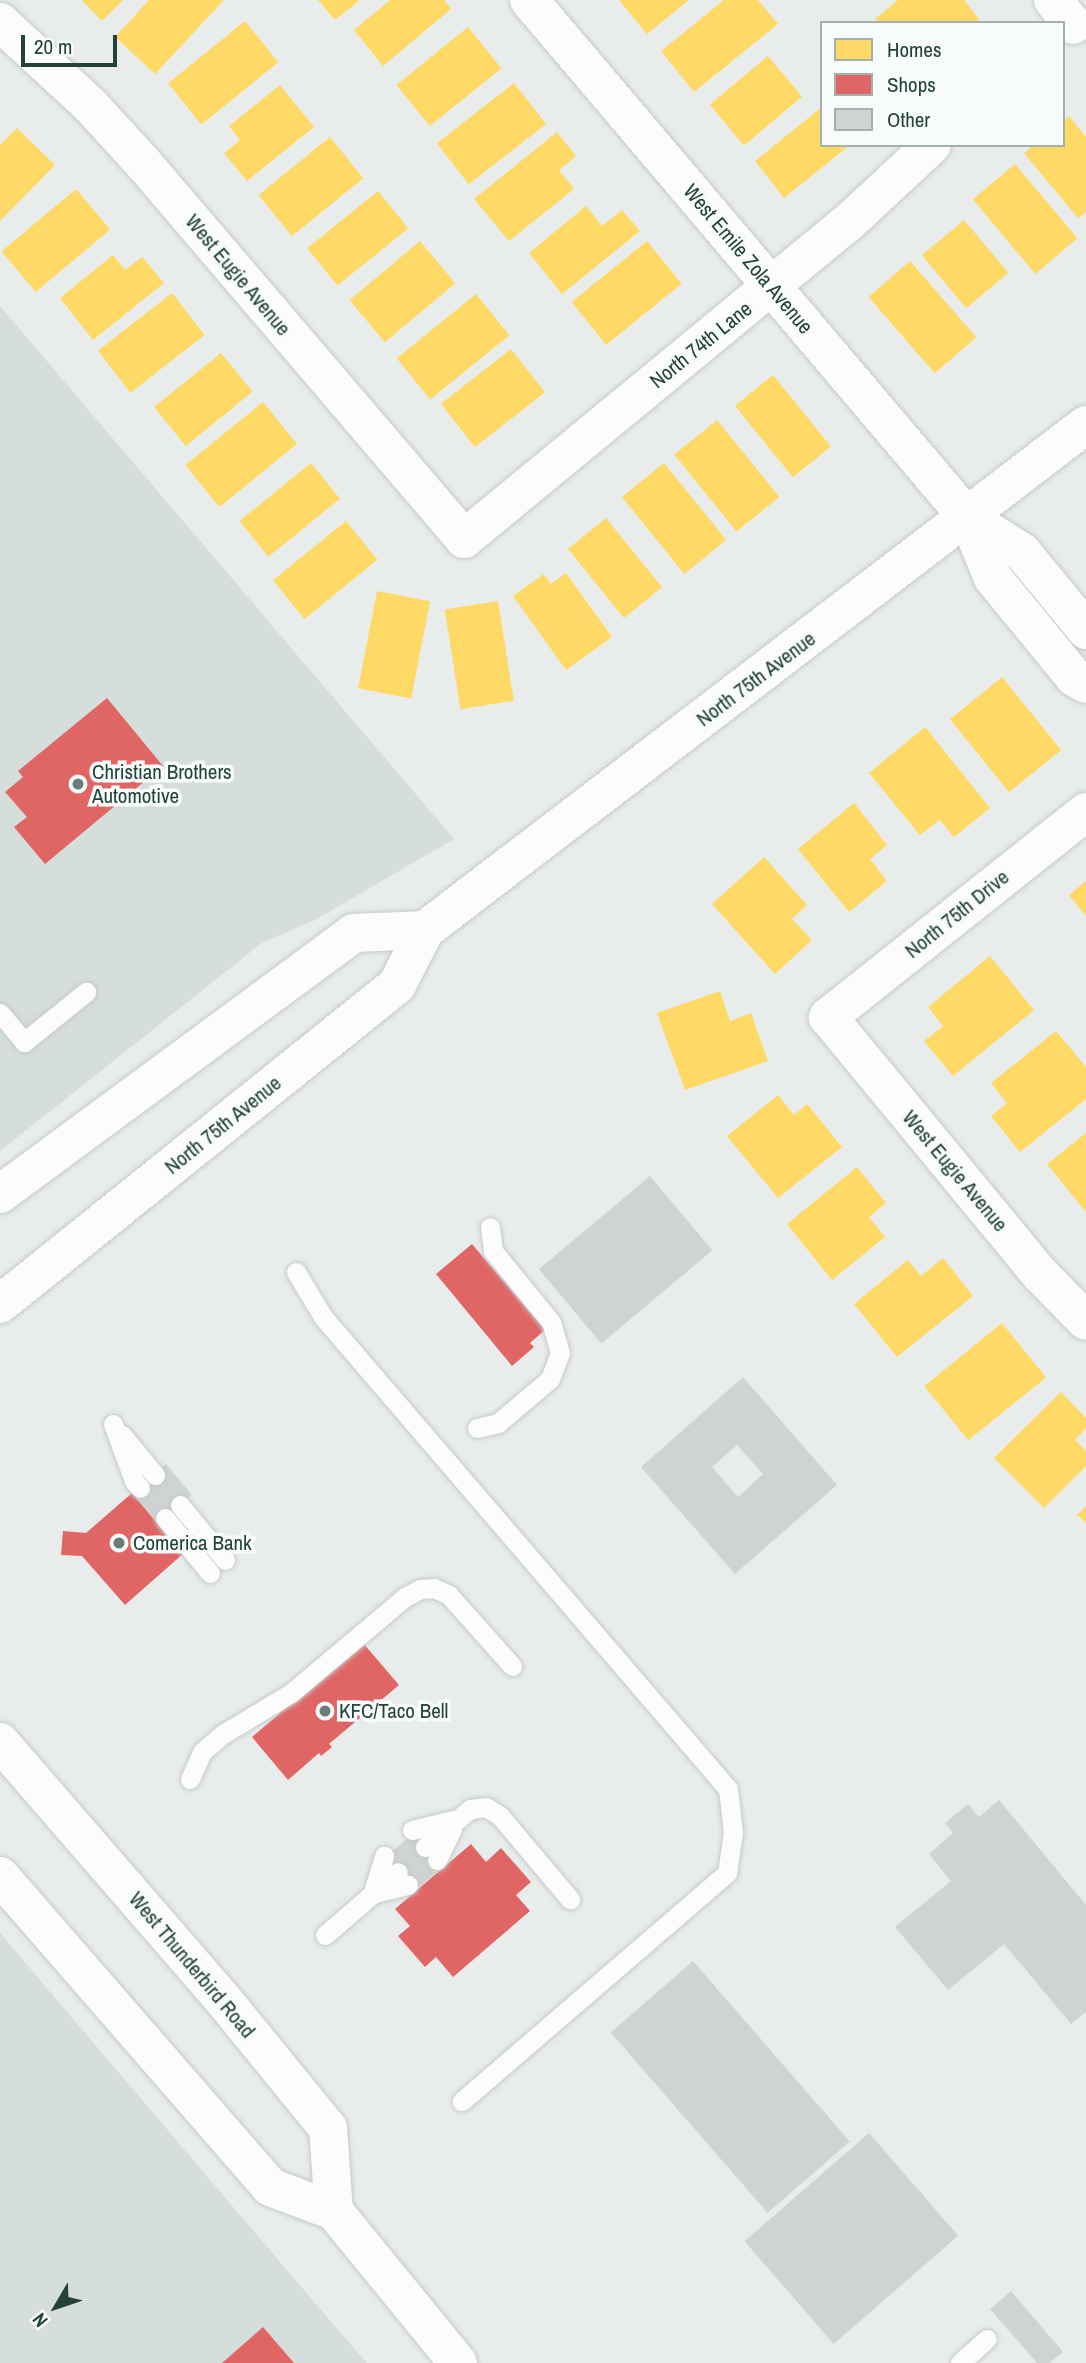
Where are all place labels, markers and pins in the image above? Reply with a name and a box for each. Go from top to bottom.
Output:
place label: Christian Brothers Automotive [92,759,232,809]
marker: Christian Brothers Automotive [70,776,86,792]
place label: Comerica Bank [133,1530,252,1556]
marker: Comerica Bank [111,1535,127,1551]
place label: KFC/Taco Bell [339,1698,448,1724]
marker: KFC/Taco Bell [317,1703,333,1719]

